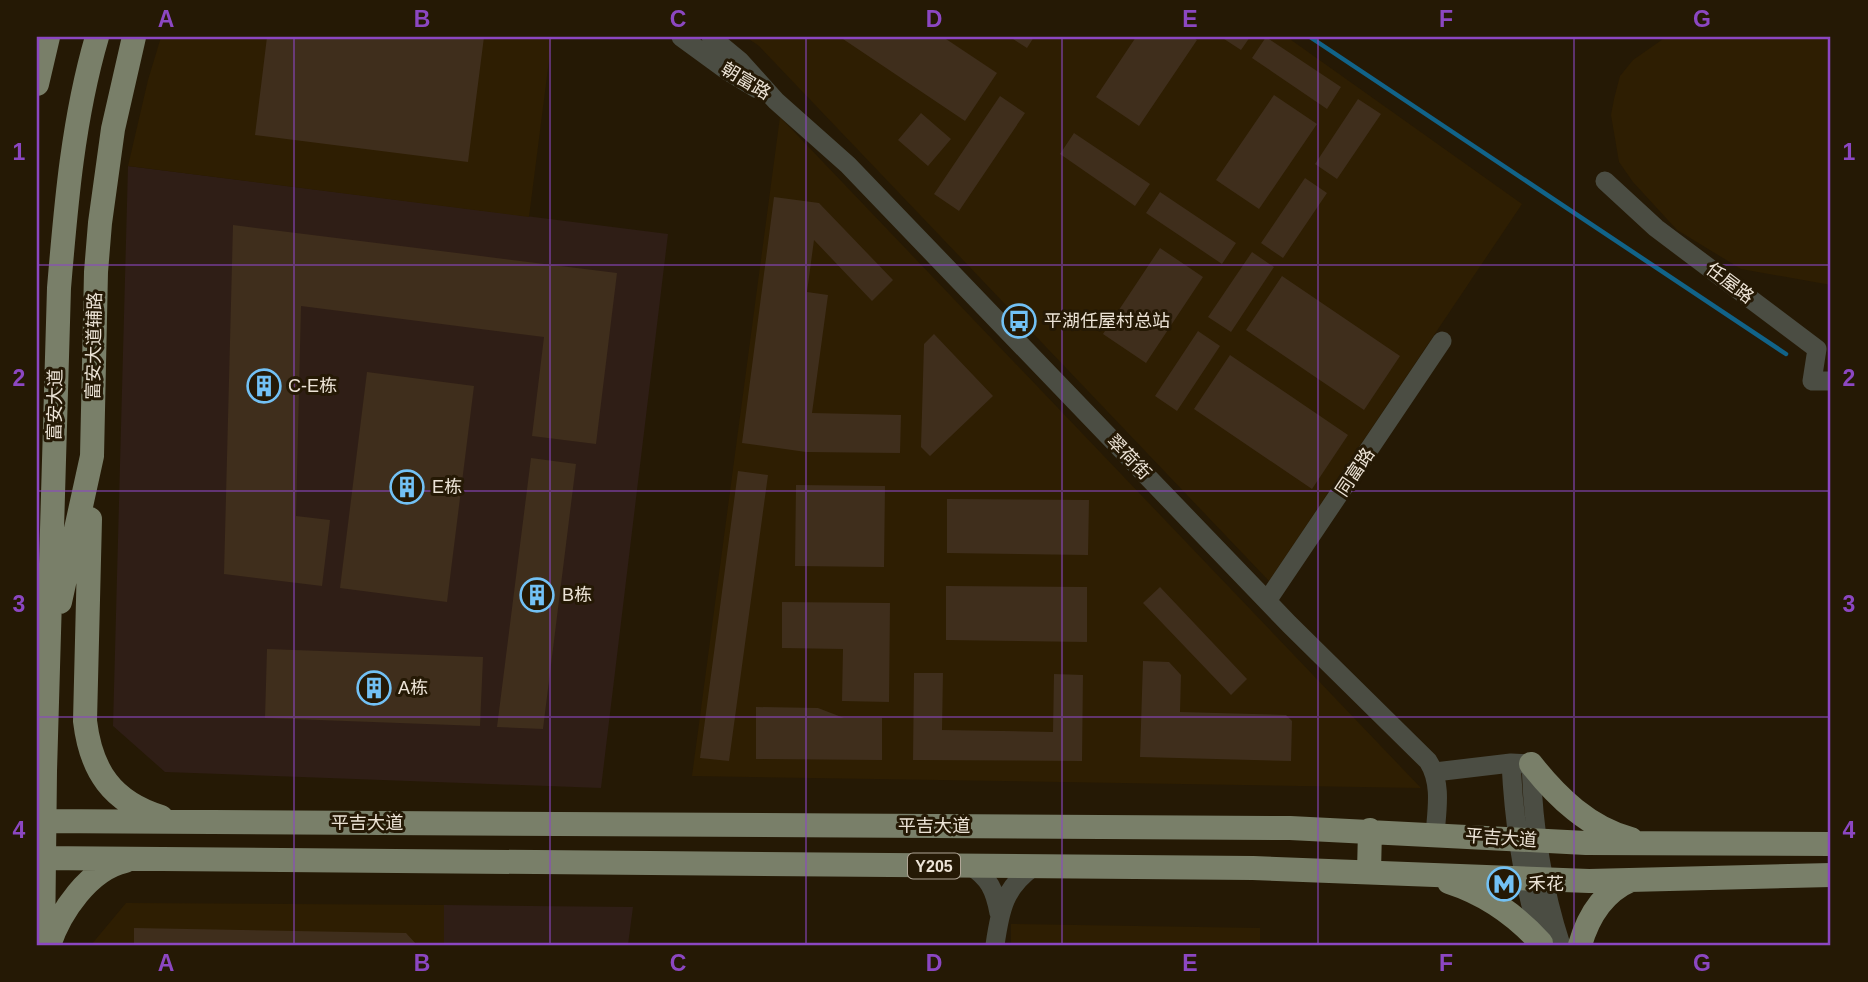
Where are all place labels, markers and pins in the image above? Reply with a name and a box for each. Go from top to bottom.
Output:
bus stop icon: 平湖任屋村总站 [1000,302,1038,340]
place label: 平湖任屋村总站 [1044,311,1170,331]
building icon: C-E栋 [245,367,283,405]
place label: C-E栋 [288,376,337,396]
building icon: E栋 [388,468,426,506]
place label: E栋 [432,477,462,497]
building icon: B栋 [518,576,556,614]
place label: B栋 [562,585,592,605]
building icon: A栋 [355,669,393,707]
place label: A栋 [398,678,428,698]
metro station icon: 禾花 [1485,865,1523,903]
place label: 禾花 [1528,874,1564,894]

